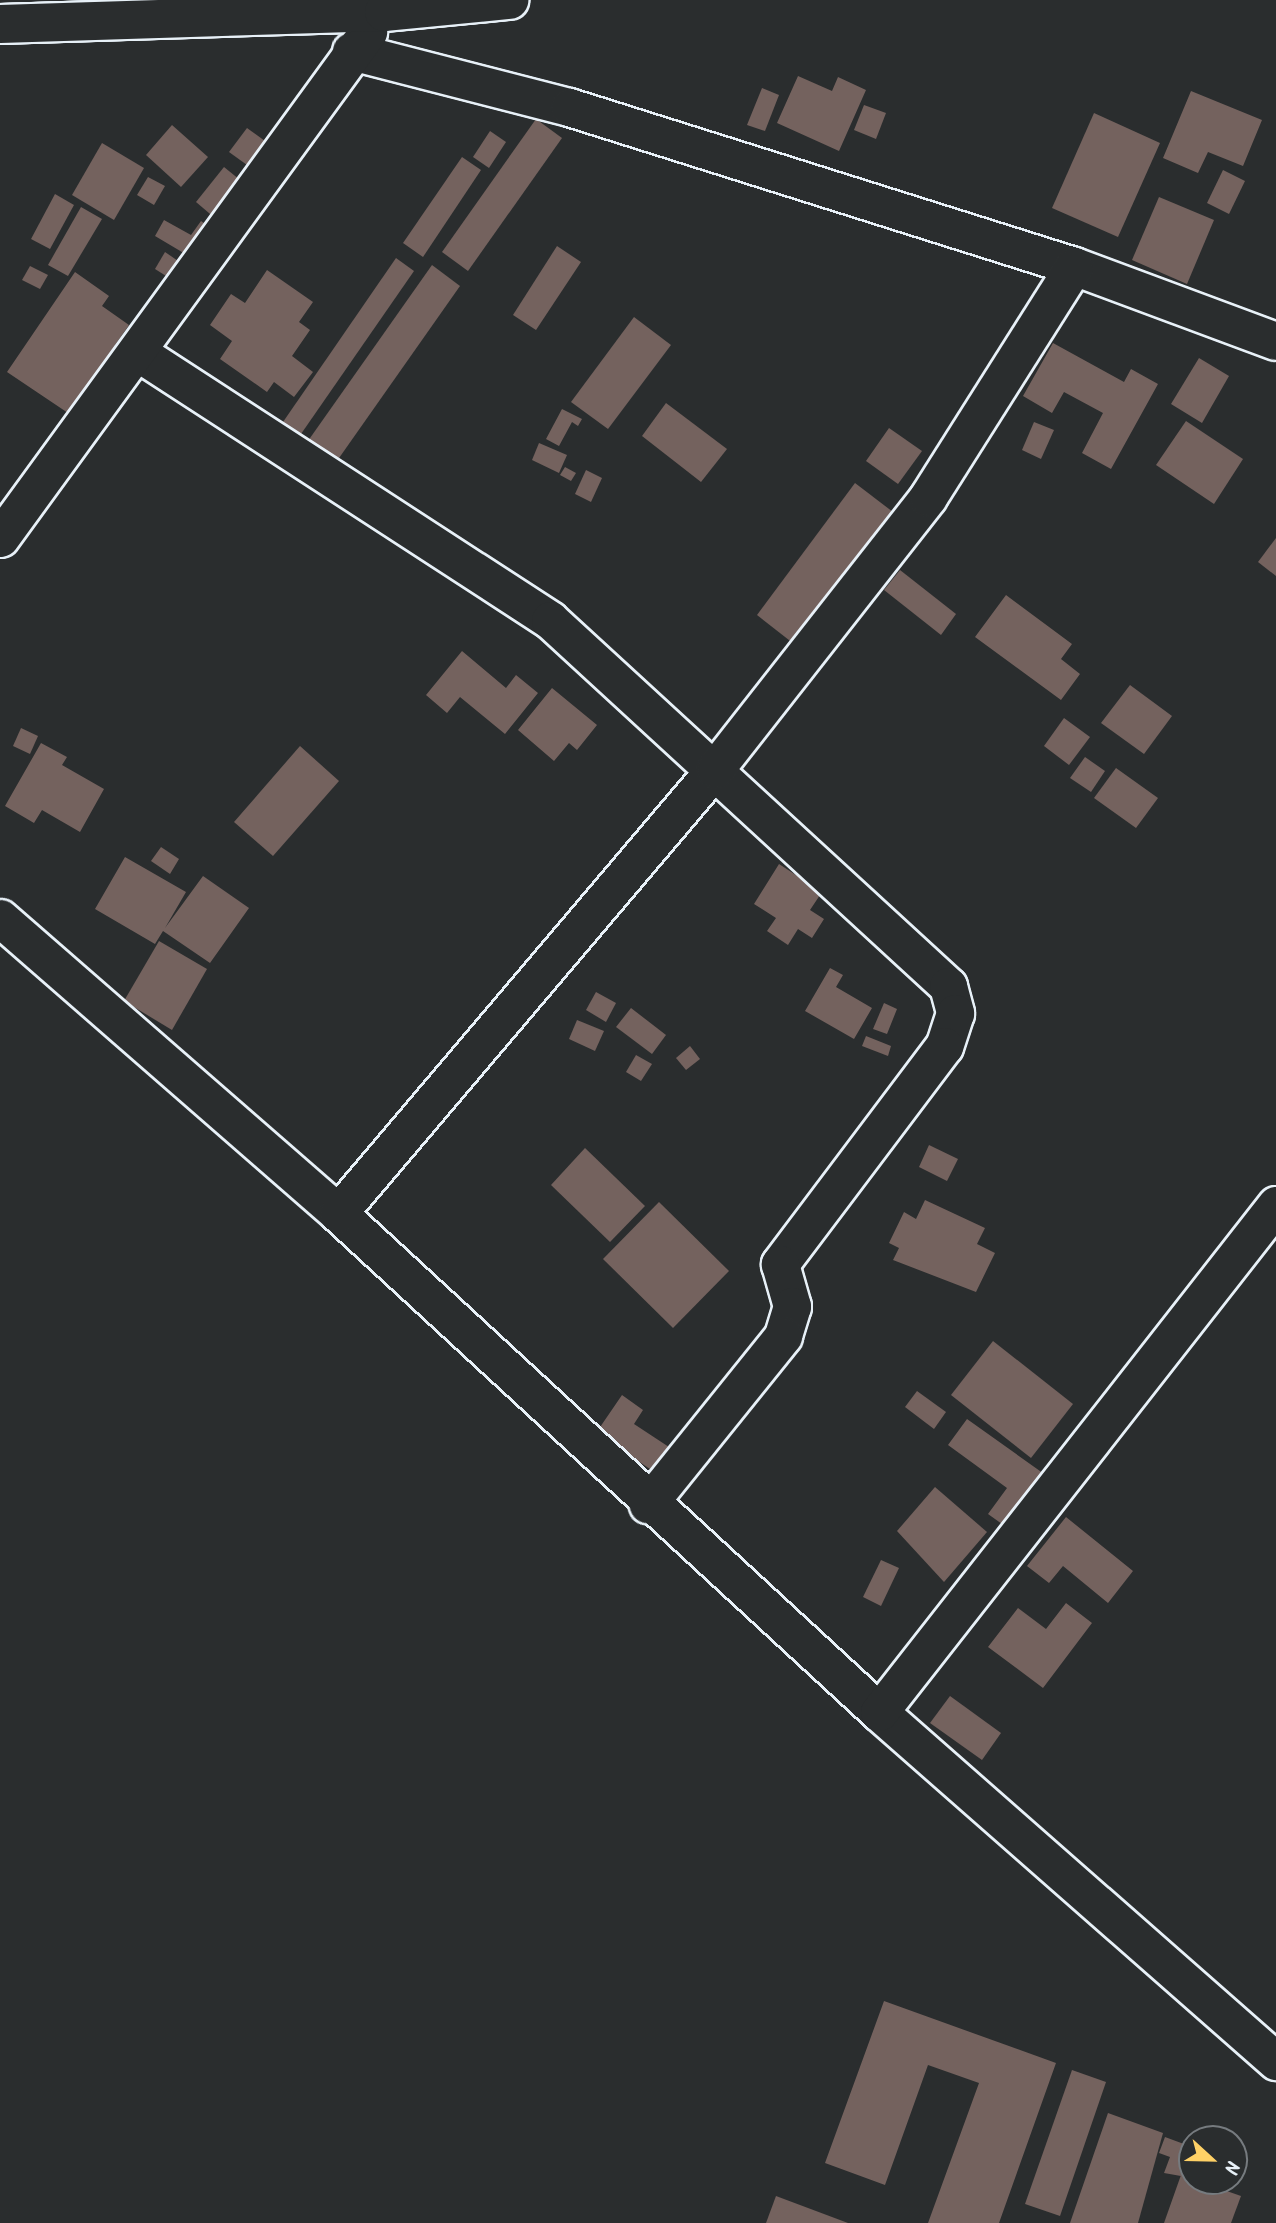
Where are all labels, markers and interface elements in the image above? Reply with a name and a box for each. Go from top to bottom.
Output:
north arrow [1178,2125,1248,2195]
text: N [1214,2156,1247,2178]

